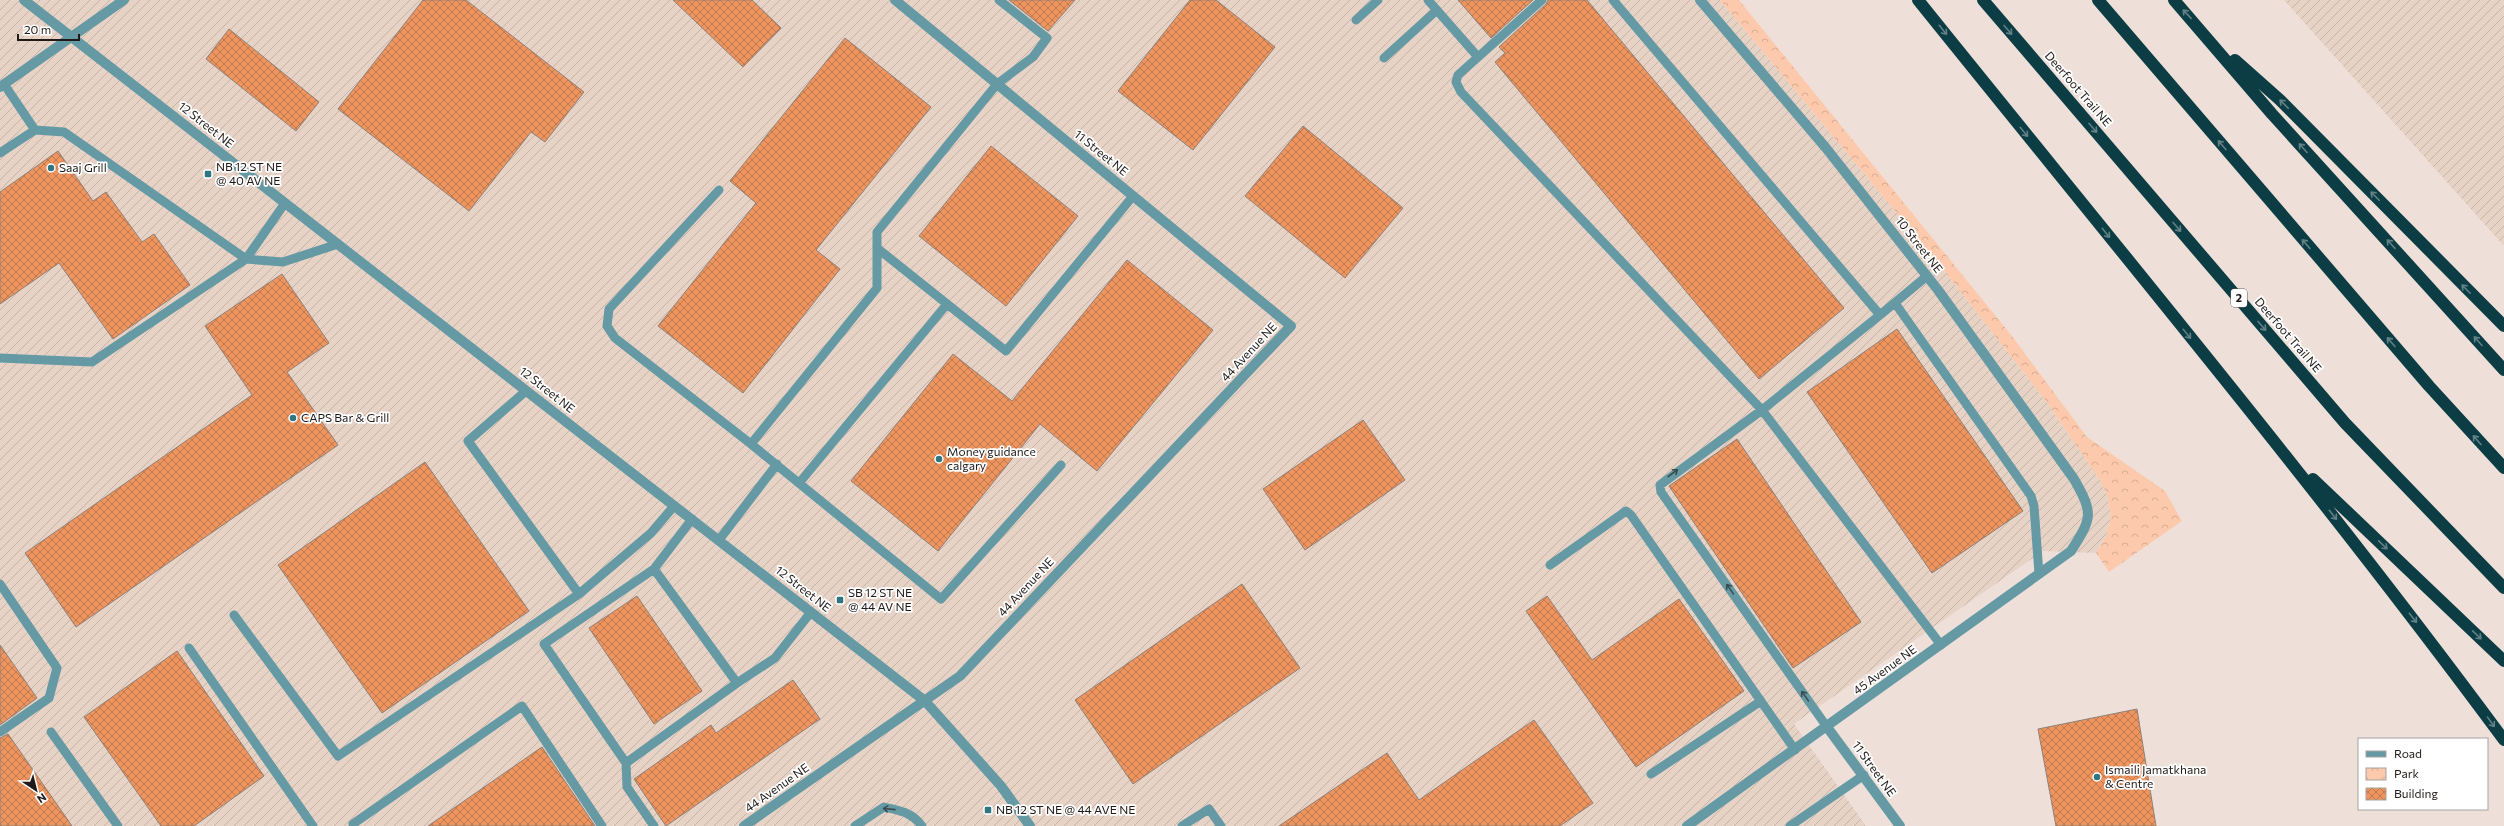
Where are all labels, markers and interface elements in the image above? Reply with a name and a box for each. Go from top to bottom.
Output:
one-way arrow [2183,10,2192,20]
scale bar [18,16,79,42]
text: 20 m [24,22,51,36]
one-way arrow [2004,24,2013,35]
one-way arrow [1938,25,1947,36]
street label: Deerfoot Trail NE [2042,48,2115,129]
street label: 12 Street NE [176,98,237,150]
one-way arrow [2279,99,2289,109]
one-way arrow [2088,123,2097,134]
street label: 11 Street NE [1072,126,1131,178]
one-way arrow [2020,126,2029,137]
one-way arrow [2218,140,2227,150]
one-way arrow [2299,143,2308,153]
place label: NB 12 ST NE @ 40 AV NE [216,159,282,187]
place label: Saaj Grill [59,160,107,174]
marker: Saaj Grill [46,163,56,173]
marker: NB 12 ST NE @ 40 AV NE [203,169,213,179]
one-way arrow [2370,191,2380,201]
street label: 10 Street NE [1893,213,1946,275]
one-way arrow [2173,222,2182,232]
one-way arrow [2101,227,2110,238]
one-way arrow [2302,239,2311,249]
one-way arrow [2386,239,2396,249]
one-way arrow [2461,284,2471,294]
road number: 2 [2231,289,2247,307]
street label: Deerfoot Trail NE [2252,294,2325,375]
street label: 44 Avenue NE [1218,319,1279,384]
one-way arrow [2258,320,2267,331]
one-way arrow [2183,329,2192,340]
one-way arrow [2473,335,2482,346]
one-way arrow [2387,337,2396,348]
street label: 12 Street NE [517,363,578,415]
place label: CAPS Bar & Grill [301,410,389,424]
marker: CAPS Bar & Grill [288,413,298,423]
one-way arrow [2472,435,2482,445]
place label: Money guidance calgary [947,444,1036,472]
marker: Money guidance calgary [934,454,944,464]
one-way arrow [1667,469,1678,478]
one-way arrow [2329,509,2337,520]
one-way arrow [2378,541,2388,550]
street label: 44 Avenue NE [995,554,1056,619]
street label: 12 Street NE [773,562,834,614]
one-way arrow [1726,584,1734,595]
place label: SB 12 ST NE @ 44 AV NE [848,585,912,613]
marker: SB 12 ST NE @ 44 AV NE [835,595,845,605]
one-way arrow [2409,612,2417,623]
one-way arrow [2472,630,2482,640]
street label: 45 Avenue NE [1850,642,1919,697]
one-way arrow [1801,690,1809,701]
one-way arrow [2486,716,2495,727]
street label: 11 Street NE [1850,738,1900,799]
legend [2358,738,2488,810]
text: Road [2394,746,2422,760]
street label: 44 Avenue NE [742,760,811,814]
place label: Ismaili Jamatkhana & Centre [2105,762,2206,790]
text: Park [2394,766,2420,780]
north arrow [16,770,56,810]
marker: Ismaili Jamatkhana & Centre [2092,772,2102,782]
text: Building [2394,786,2438,800]
text: N [35,791,49,806]
place label: NB 12 ST NE @ 44 AVE NE [996,802,1135,816]
one-way arrow [883,805,896,813]
marker: NB 12 ST NE @ 44 AVE NE [983,805,993,815]

